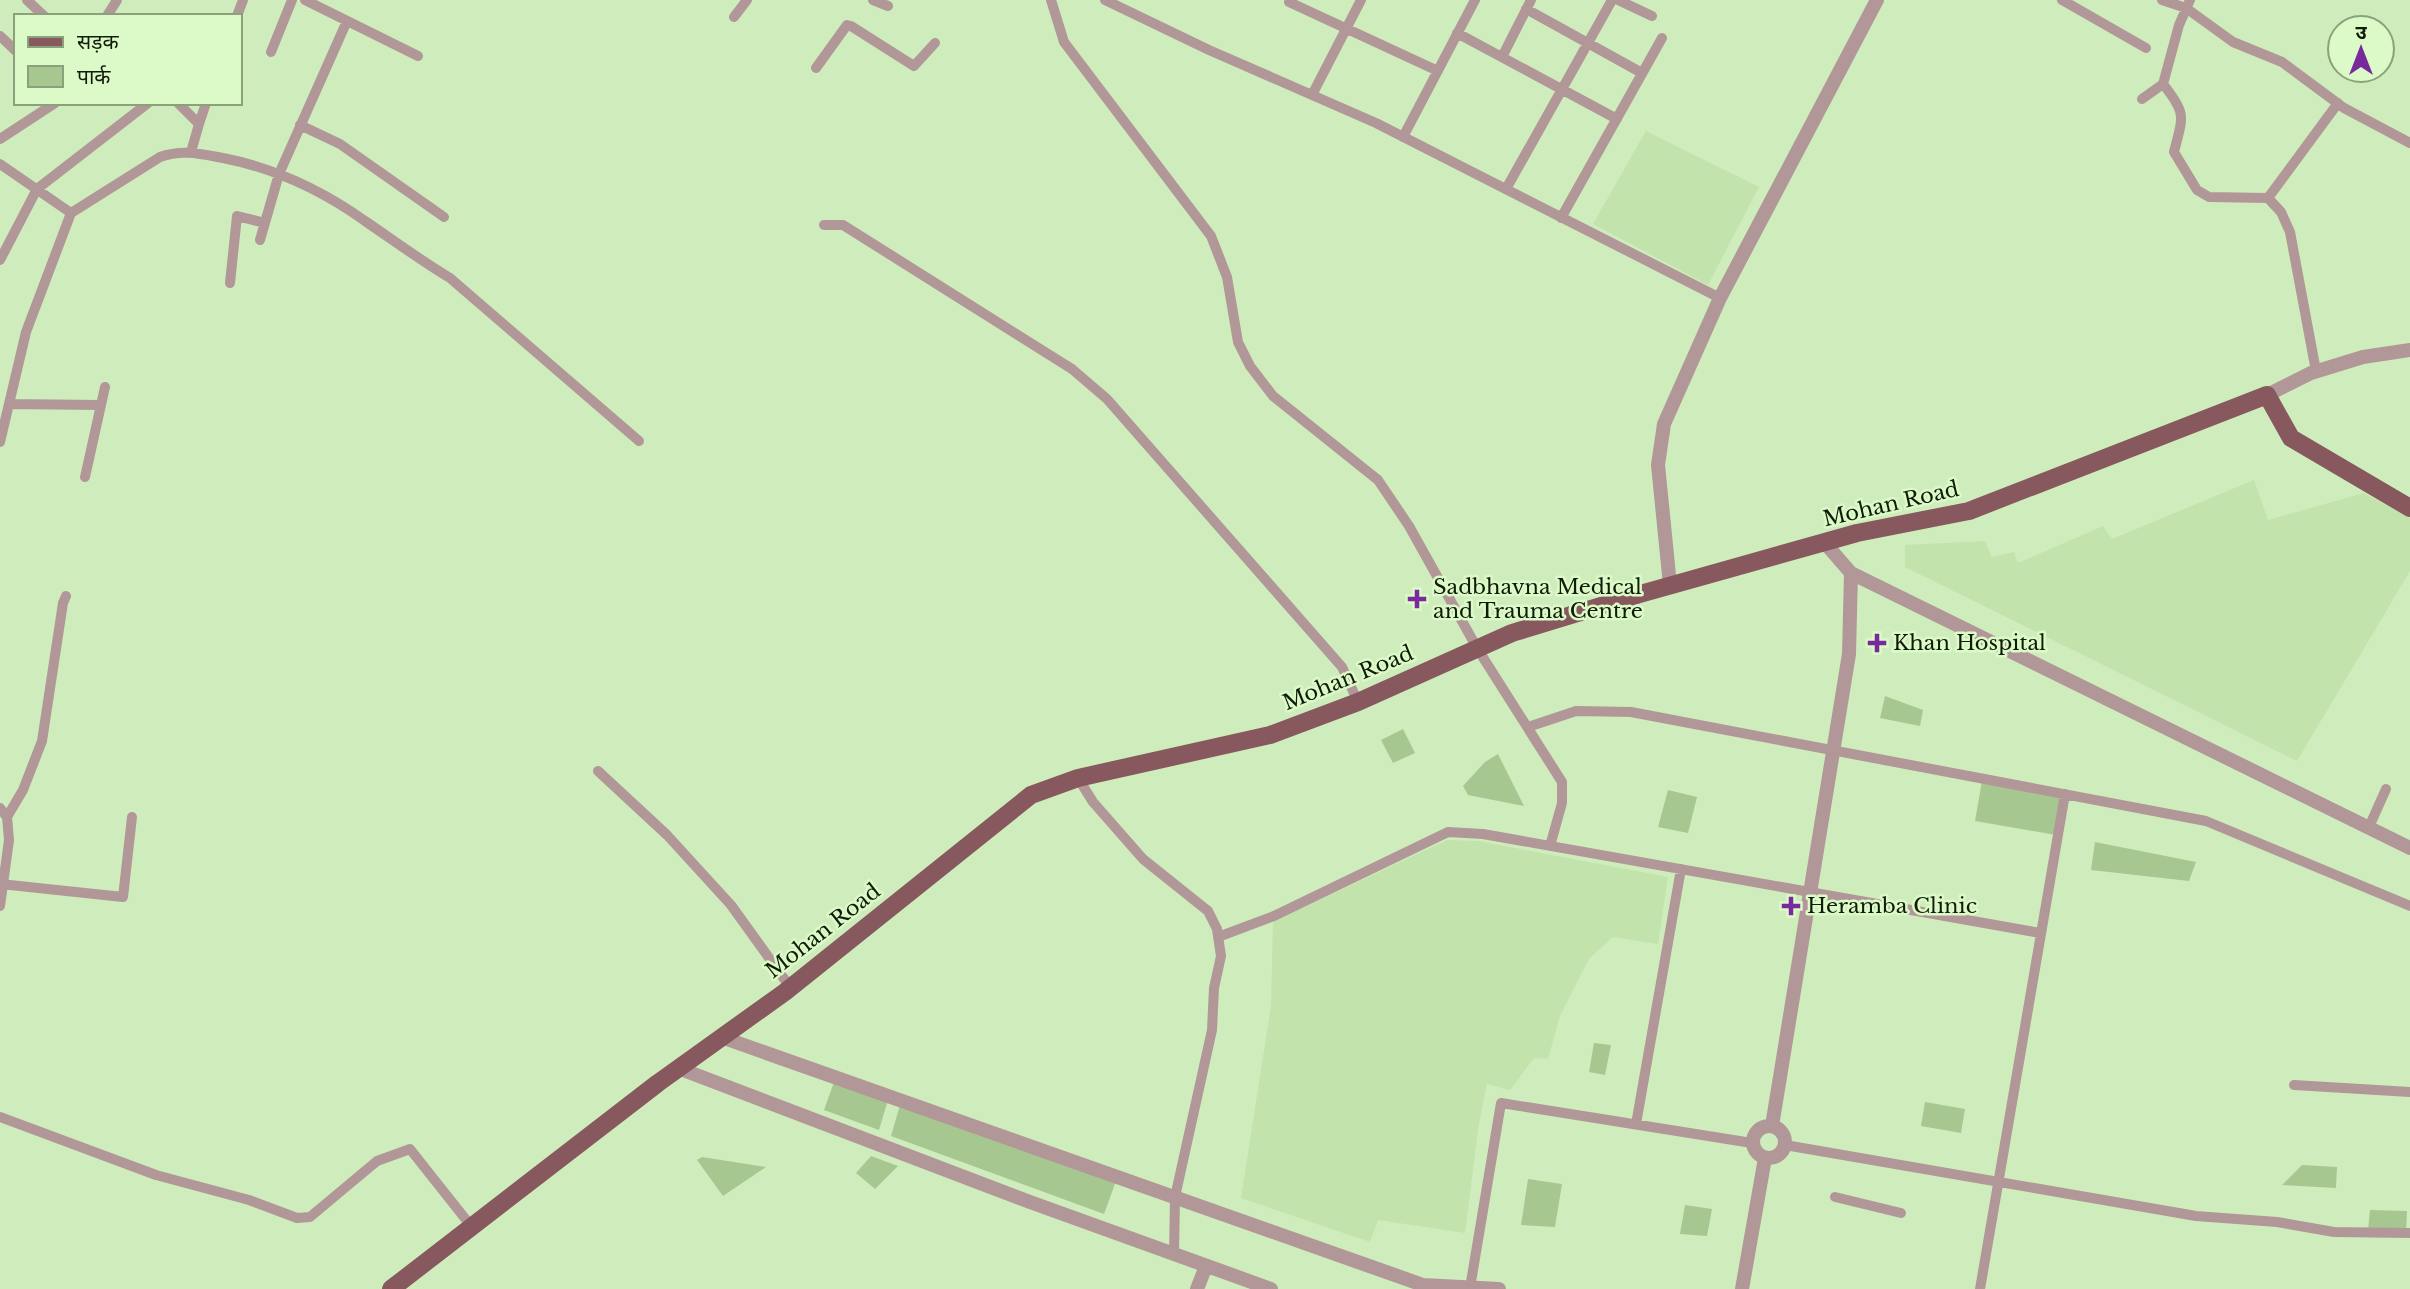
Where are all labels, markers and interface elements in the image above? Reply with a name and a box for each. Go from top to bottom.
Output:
legend [14,14,242,105]
north arrow [2326,14,2396,84]
text: उ [2355,21,2367,44]
text: सड़क [77,29,119,55]
text: पार्क [77,64,111,90]
street label: Mohan Road [1821,476,1961,532]
place label: Sadbhavna Medical and Trauma Centre [1433,574,1643,624]
marker: Sadbhavna Medical and Trauma Centre [1407,589,1427,609]
place label: Khan Hospital [1893,630,2046,656]
marker: Khan Hospital [1867,633,1887,653]
street label: Mohan Road [1279,640,1417,716]
street label: Mohan Road [760,878,886,984]
place label: Heramba Clinic [1807,893,1977,919]
marker: Heramba Clinic [1781,896,1801,916]

